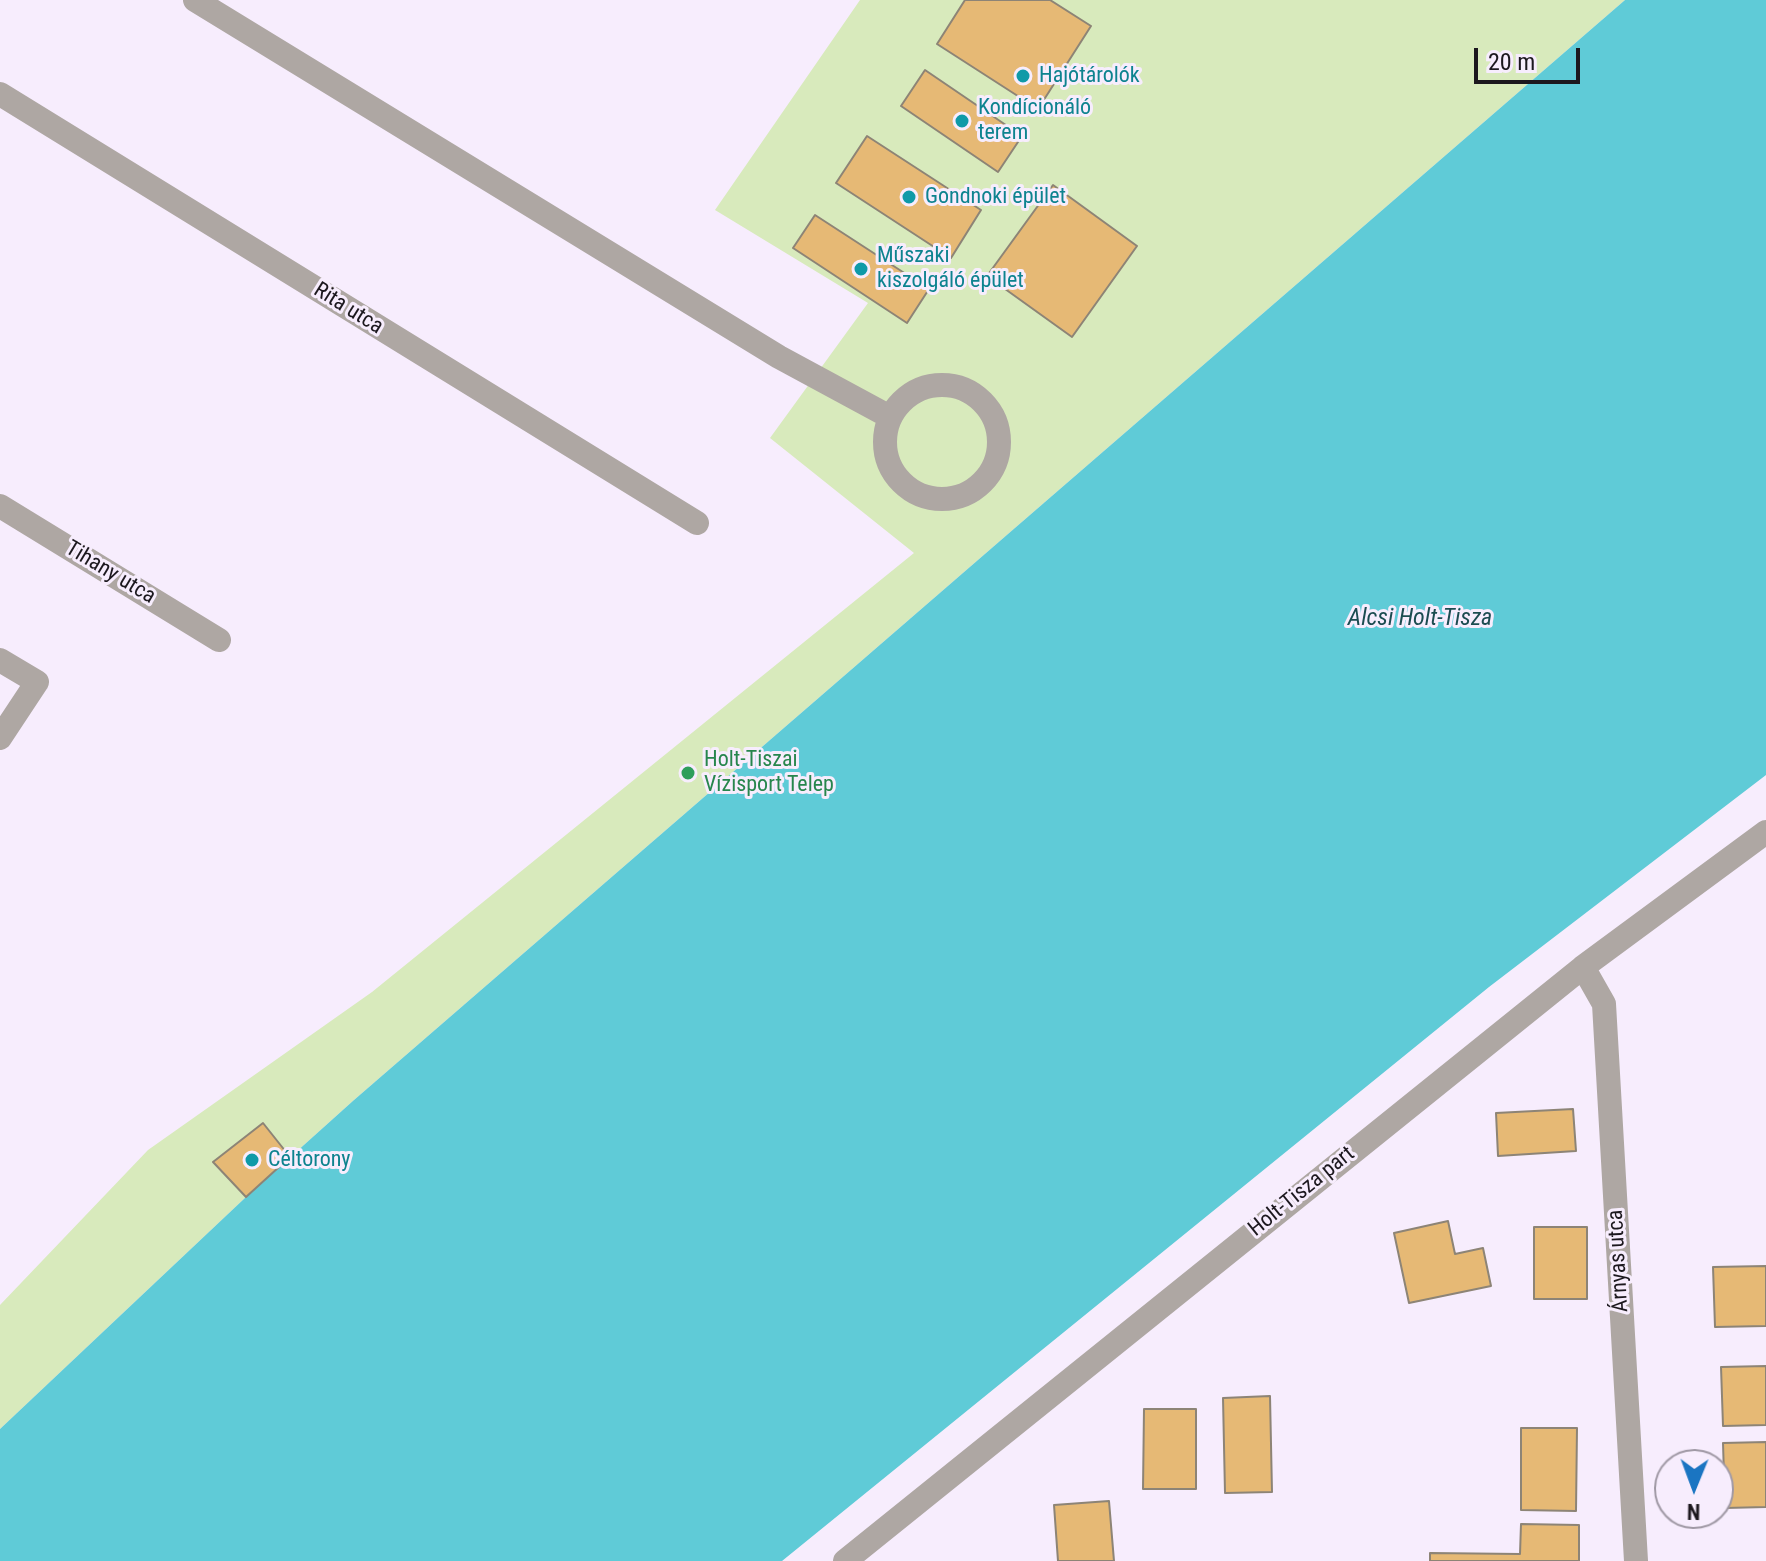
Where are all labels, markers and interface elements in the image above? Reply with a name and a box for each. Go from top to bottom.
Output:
scale bar [1478,32,1584,82]
text: 20 m [1488,48,1535,76]
place label: Hajótárolók [1039,63,1140,89]
marker: Hajótárolók [1014,67,1032,85]
place label: Kondícionáló terem [978,95,1091,146]
marker: Kondícionáló terem [953,112,971,130]
place label: Gondnoki épület [925,184,1066,210]
marker: Gondnoki épület [900,188,918,206]
place label: Műszaki kiszolgáló épület [877,243,1024,294]
marker: Műszaki kiszolgáló épület [852,260,870,278]
street label: Rita utca [308,277,388,341]
street label: Tihany utca [60,536,160,610]
water label: Alcsi Holt-Tisza [1348,605,1492,633]
place label: Holt-Tiszai Vízisport Telep [704,747,834,798]
marker: Holt-Tiszai Vízisport Telep [679,764,697,782]
street label: Holt-Tisza part [1244,1141,1360,1243]
place label: Céltorony [268,1147,351,1173]
marker: Céltorony [243,1151,261,1169]
street label: Árnyas utca [1603,1209,1635,1313]
north arrow [1654,1449,1734,1529]
text: N [1687,1499,1701,1524]

